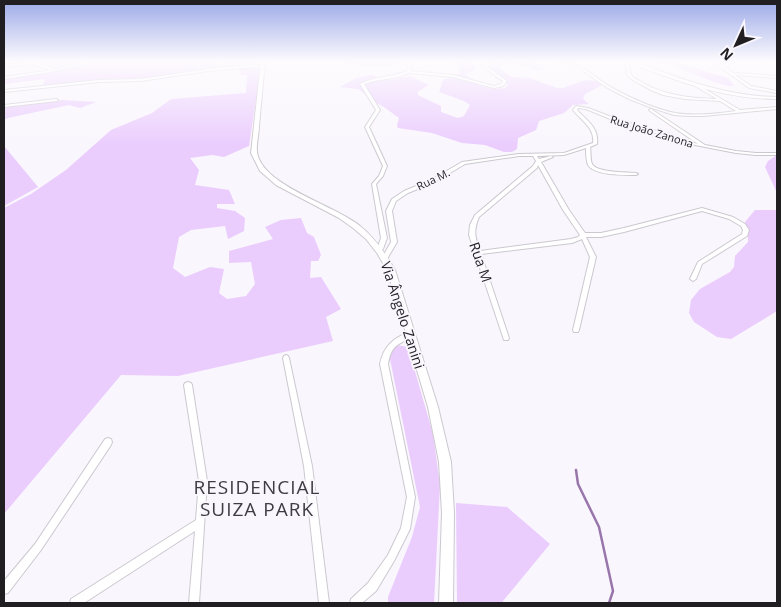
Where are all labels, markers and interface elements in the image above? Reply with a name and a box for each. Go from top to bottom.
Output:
north arrow [711,20,761,70]
text: N [715,44,737,65]
street label: Rua João Zanona [609,111,695,151]
street label: Rua M. [414,164,452,193]
street label: Rua M [465,239,497,285]
street label: Via Ângelo Zanini [377,259,429,371]
district label: RESIDENCIAL SUIZA PARK [194,474,320,522]

